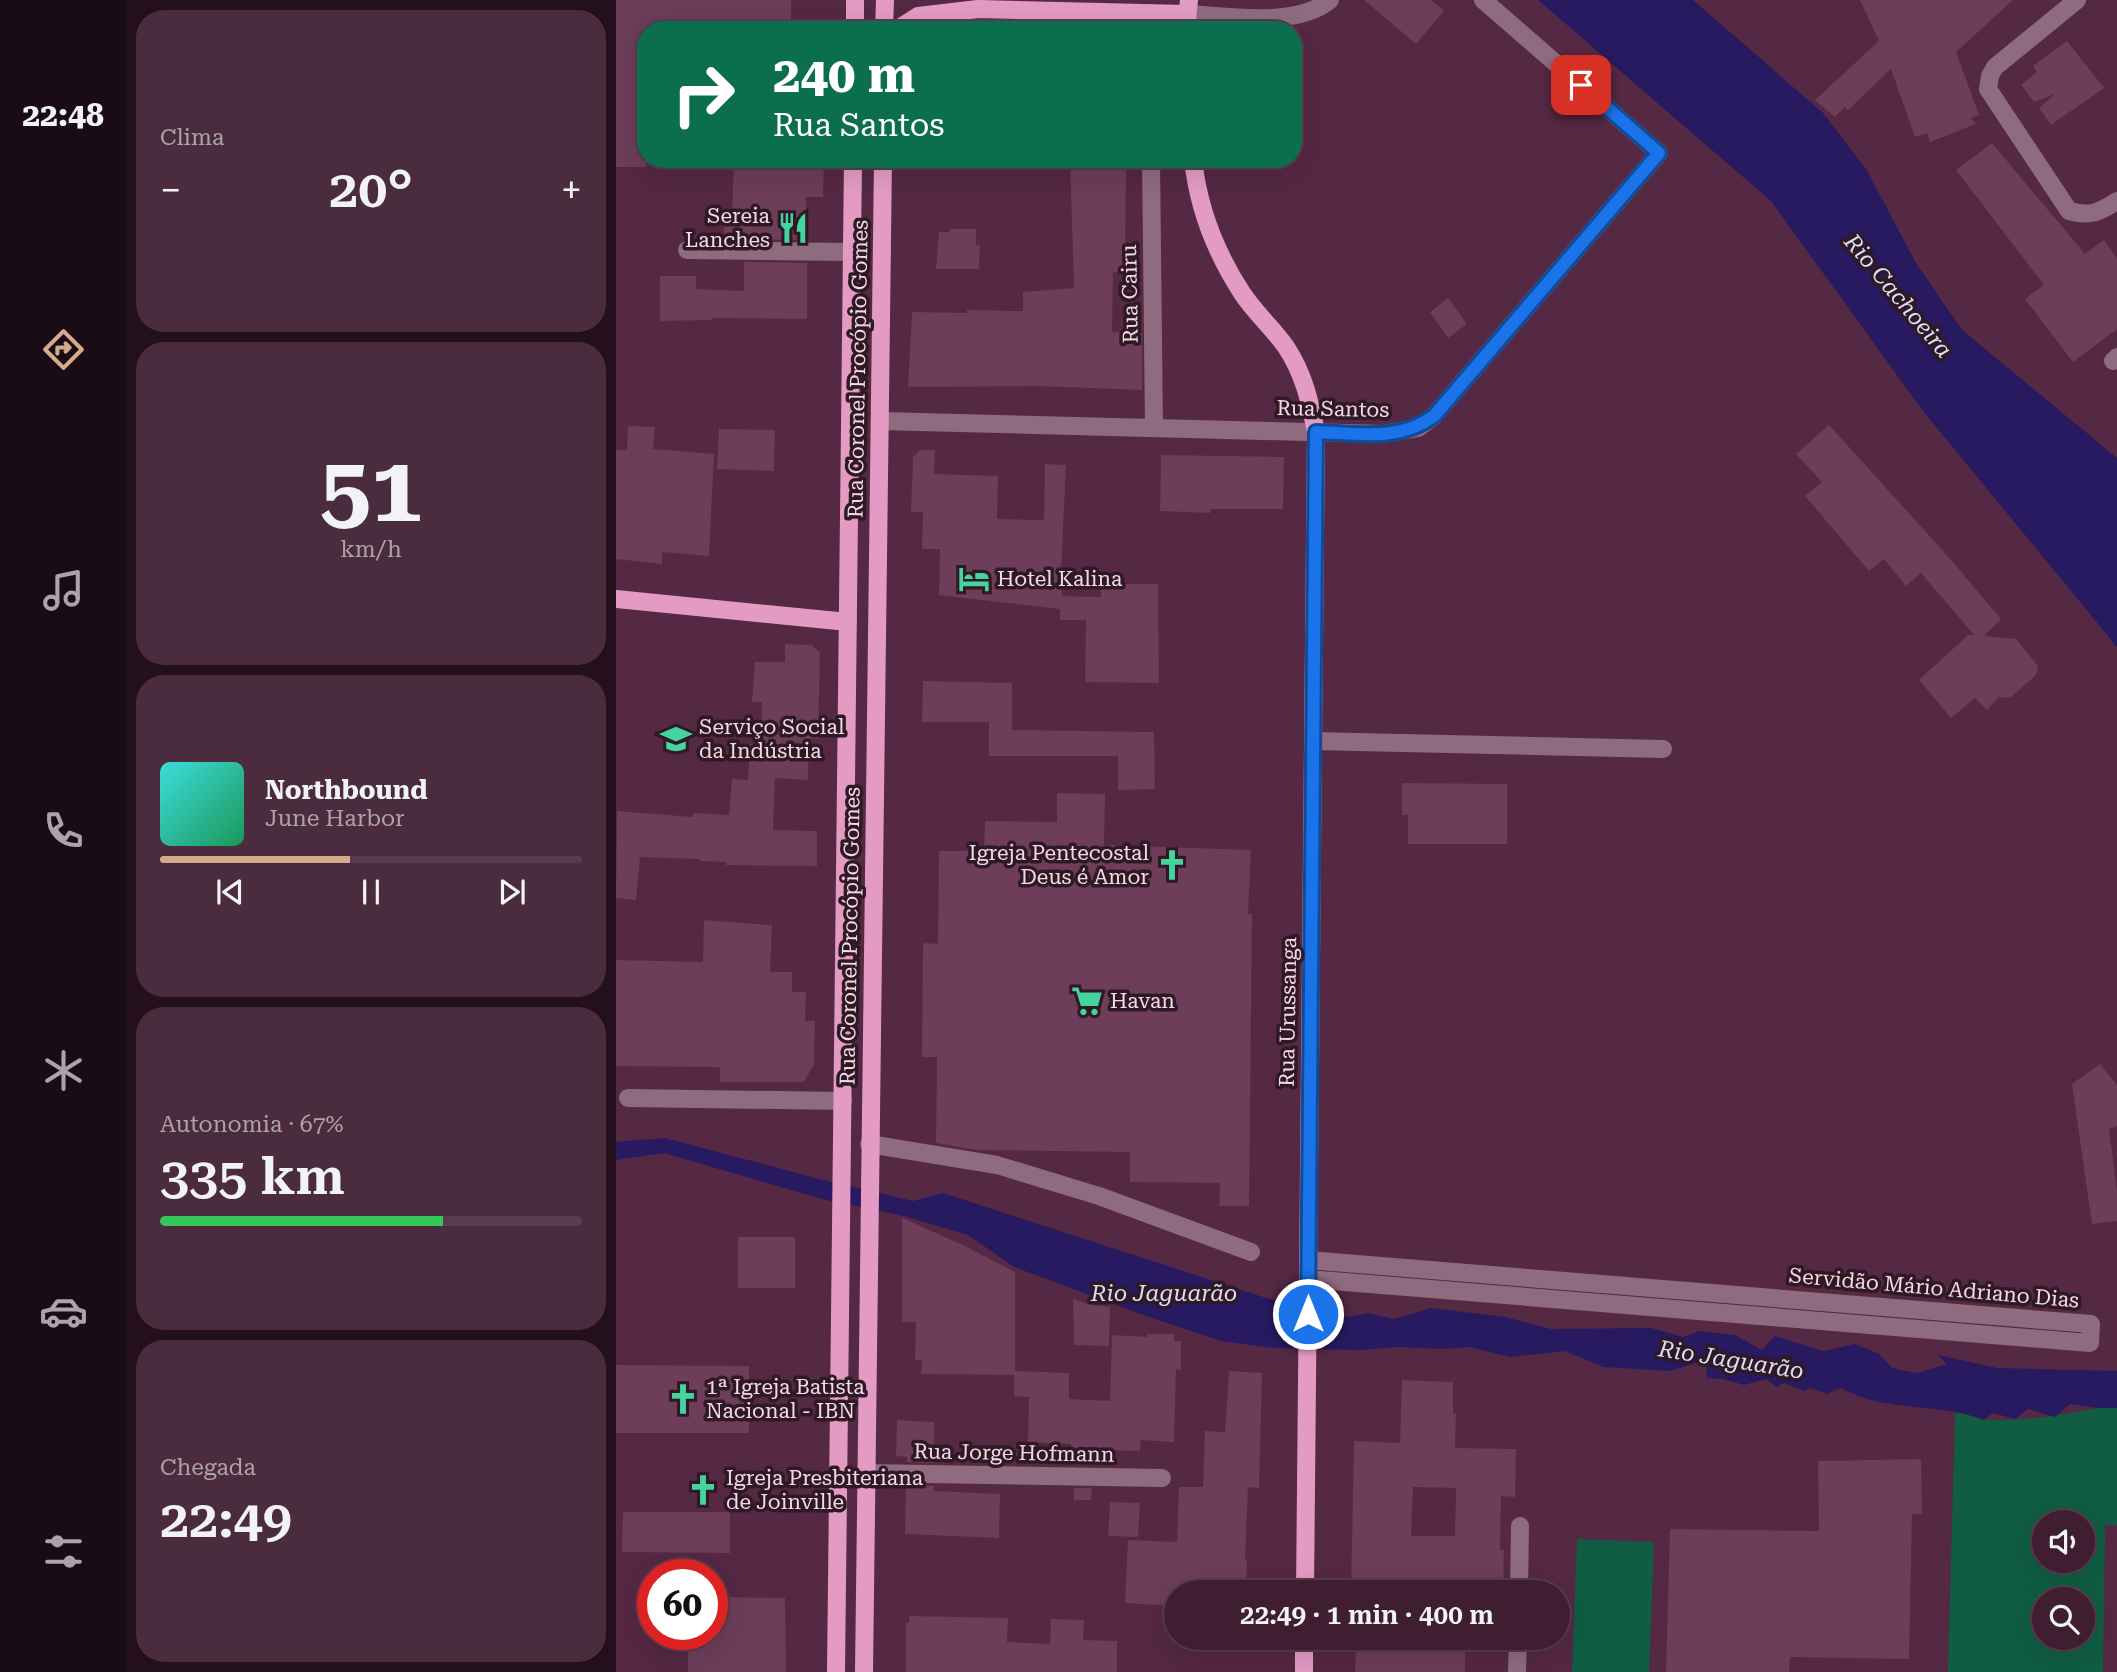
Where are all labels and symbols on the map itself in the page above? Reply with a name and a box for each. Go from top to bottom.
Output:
pin [1551,55,1611,115]
place label: Sereia Lanches [685,204,771,252]
restaurant icon: Sereia Lanches [776,211,810,245]
street label: Rua Coronel Procópio Gomes [843,220,873,518]
water label: Rio Cachoeira [1838,228,1958,363]
street label: Rua Cairu [1117,244,1143,344]
street label: Rua Santos [1277,396,1390,422]
hotel icon: Hotel Kalina [957,562,991,596]
place label: Hotel Kalina [997,567,1123,591]
place label: Serviço Social da Indústria [699,715,845,763]
school or university icon: Serviço Social da Indústria [659,722,693,756]
street label: Rua Coronel Procópio Gomes [835,787,865,1085]
place label: Igreja Pentecostal Deus é Amor [969,841,1150,889]
church icon: Igreja Pentecostal Deus é Amor [1155,848,1189,882]
street label: Rua Urussanga [1275,936,1301,1087]
supermarket icon: Havan [1070,984,1104,1018]
place label: Havan [1110,989,1175,1013]
street label: Servidão Mário Adriano Dias [1788,1263,2080,1313]
position arrow [1271,1277,1345,1351]
water label: Rio Jaguarão [1090,1280,1237,1307]
water label: Rio Jaguarão [1656,1335,1805,1385]
place label: 1ª Igreja Batista Nacional - IBN [706,1375,865,1423]
church icon: 1ª Igreja Batista Nacional - IBN [666,1382,700,1416]
street label: Rua Jorge Hofmann [913,1439,1115,1467]
place label: Igreja Presbiteriana de Joinville [726,1466,924,1514]
church icon: Igreja Presbiteriana de Joinville [686,1473,720,1507]
speed limit sign: 60 [637,1559,728,1650]

